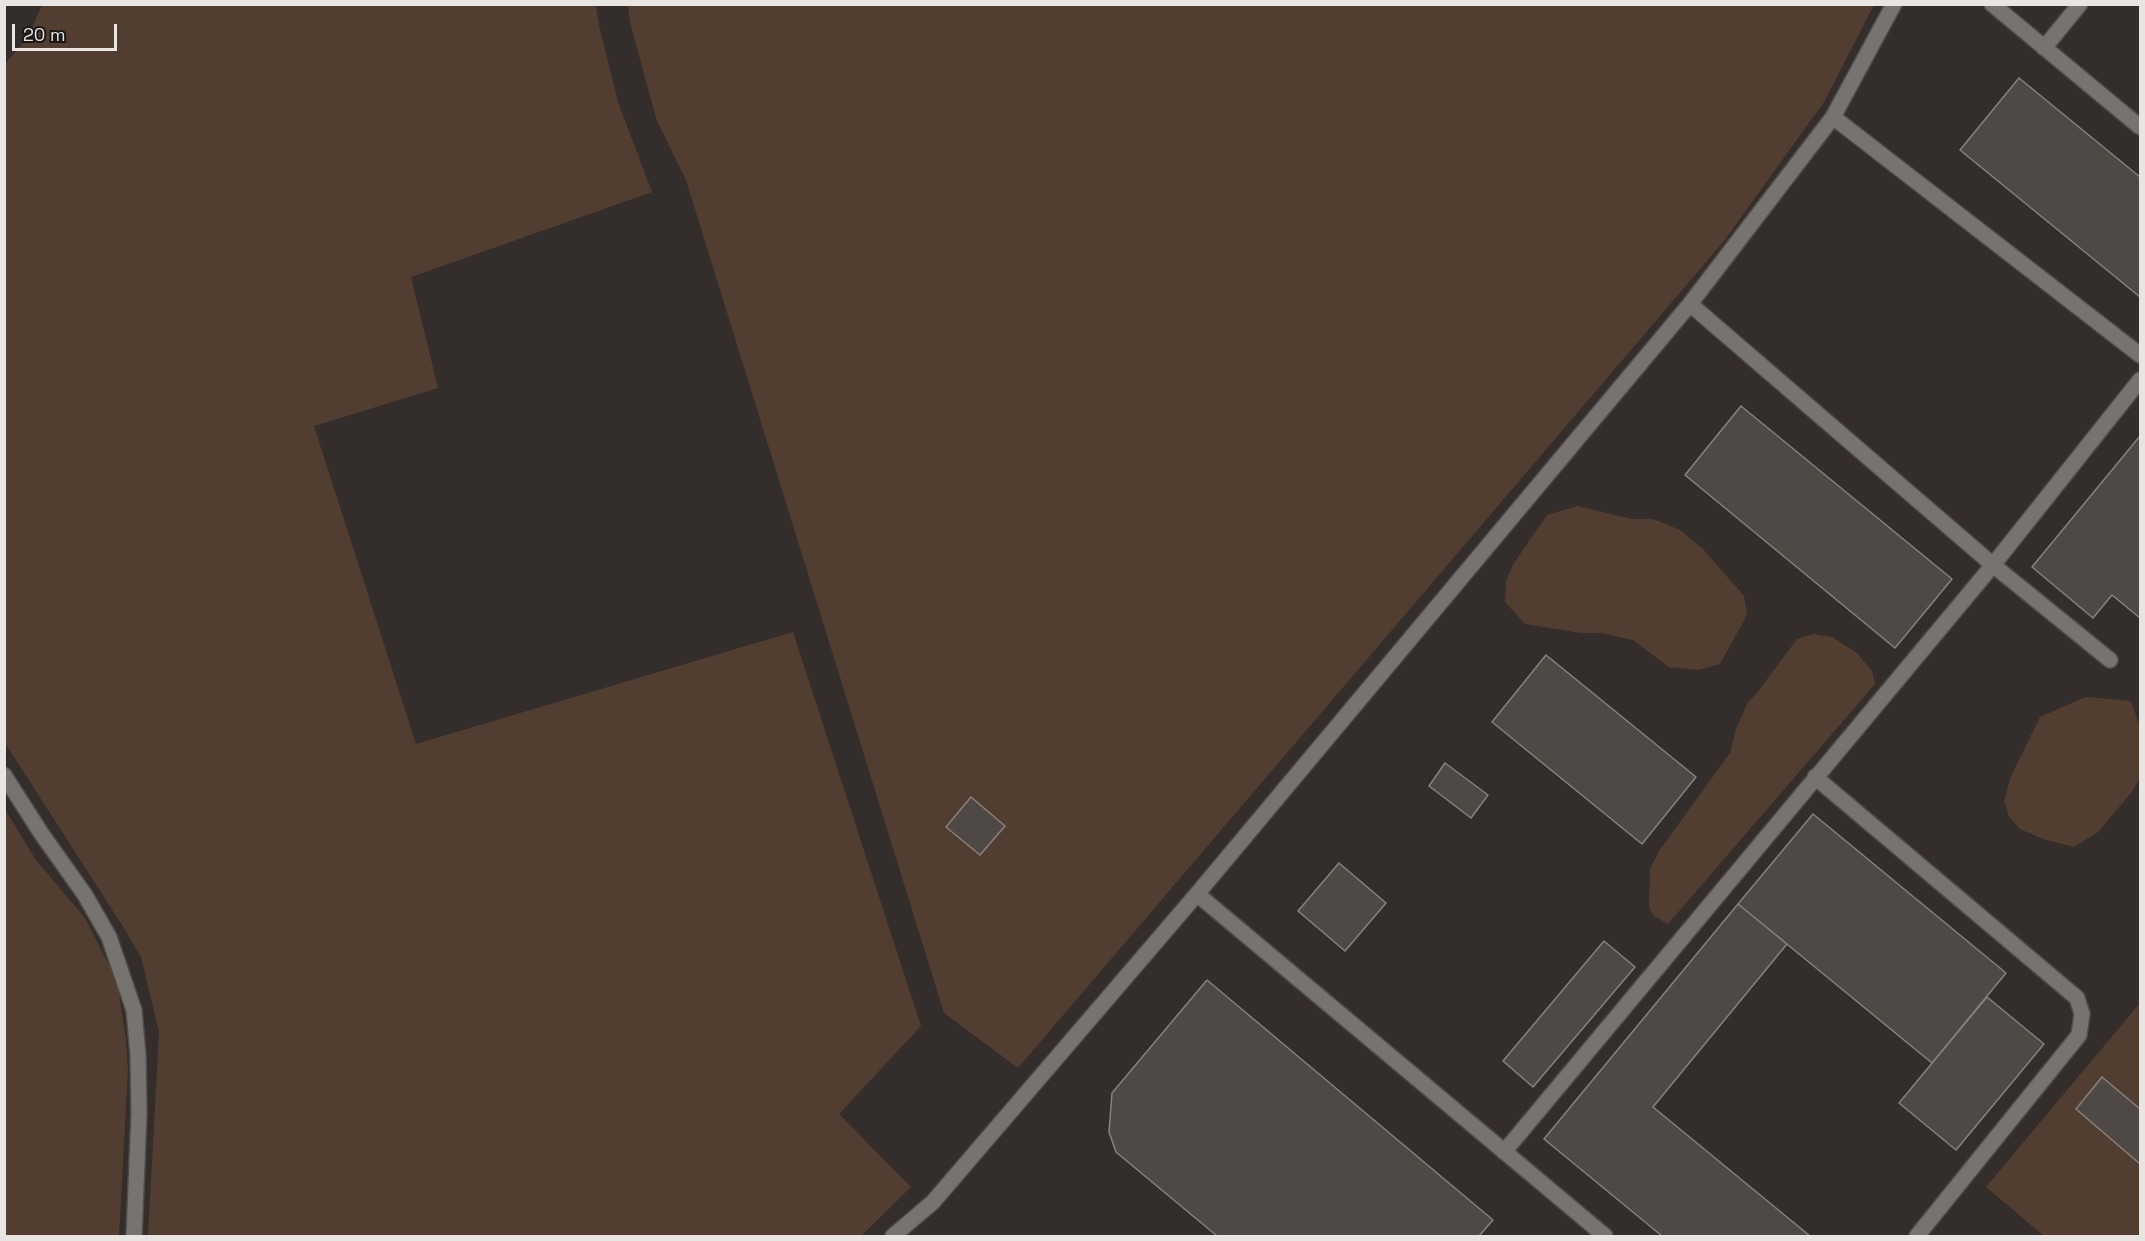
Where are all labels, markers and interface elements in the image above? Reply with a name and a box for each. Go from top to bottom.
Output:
scale bar [15,12,120,50]
text: 20 m [23,23,66,46]

